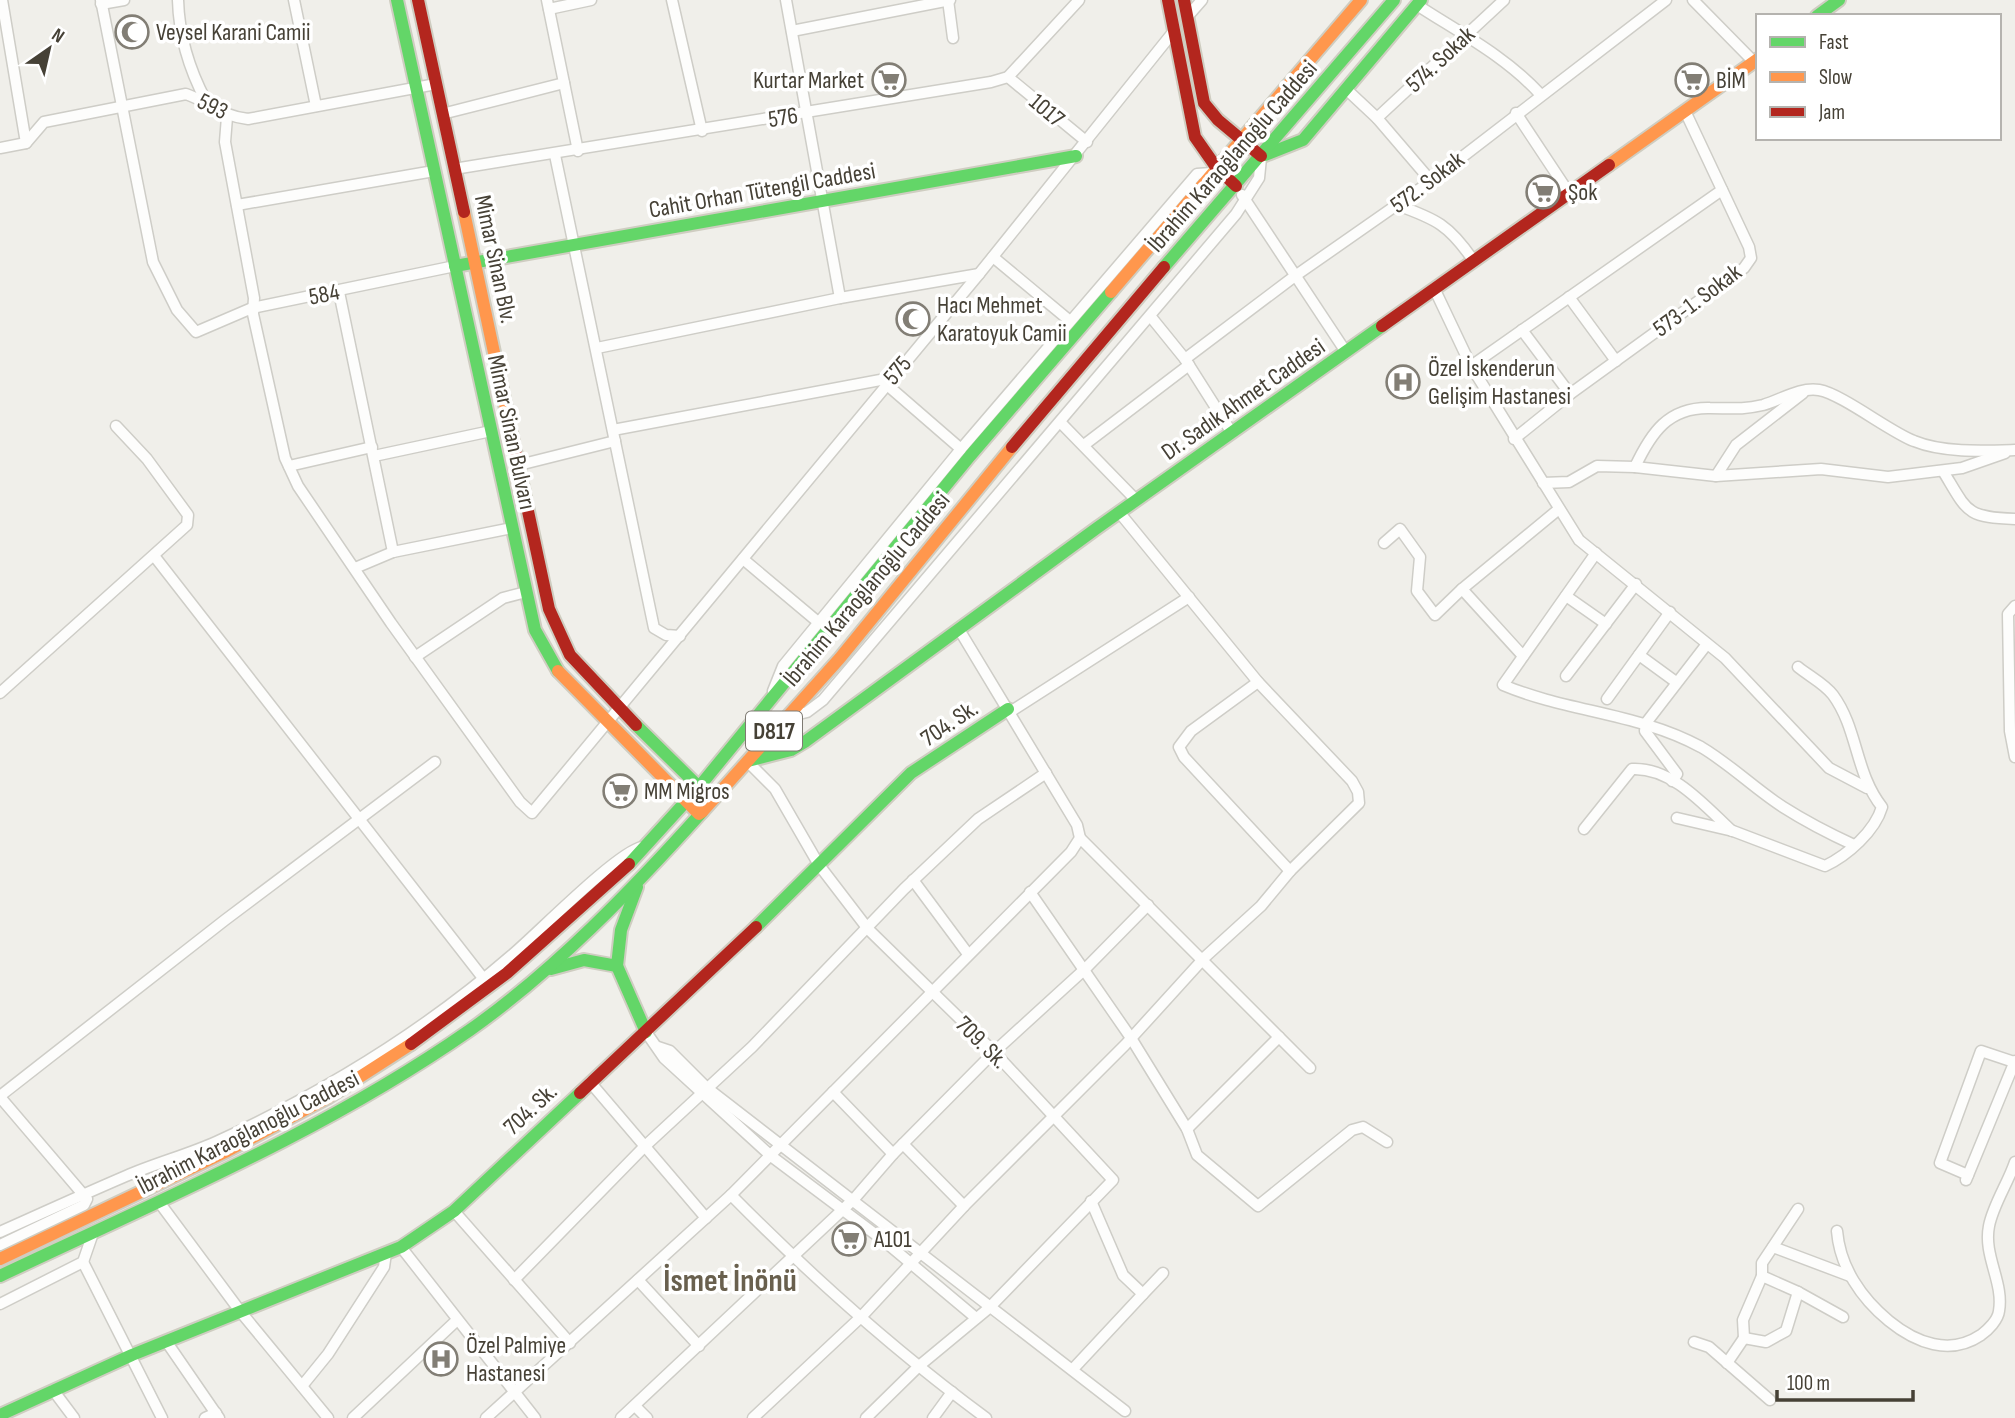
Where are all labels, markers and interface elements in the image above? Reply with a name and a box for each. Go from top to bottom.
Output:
mosque icon: Veysel Karani Camii [113,13,151,51]
north arrow [14,14,84,84]
legend [1756,14,2001,140]
place label: Veysel Karani Camii [156,18,310,47]
street label: 574. Sokak [1400,20,1481,99]
text: N [47,24,68,49]
text: Fast [1819,30,1849,55]
street label: İbrahim Karaoğlanoğlu Caddesi [1141,54,1324,258]
supermarket icon: Kurtar Market [870,61,908,99]
supermarket icon: BİM [1673,61,1711,99]
text: Slow [1819,65,1853,90]
place label: Kurtar Market [753,66,864,95]
place label: BİM [1716,66,1746,95]
street label: 593 [193,87,233,126]
street label: 1017 [1023,87,1070,134]
text: Jam [1818,100,1845,125]
street label: 576 [766,101,800,134]
street label: 572. Sokak [1385,145,1470,220]
street label: Cahit Orhan Tütengil Caddesi [647,156,878,225]
supermarket icon: Şok [1524,173,1562,211]
place label: Şok [1568,178,1597,207]
street label: Mimar Sinan Blv. [468,193,523,326]
street label: 573-1. Sokak [1647,258,1747,343]
street label: 584 [306,277,342,312]
place label: Hacı Mehmet Karatoyuk Camii [937,291,1067,348]
mosque icon: Hacı Mehmet Karatoyuk Camii [894,300,932,338]
street label: Dr. Sadık Ahmet Caddesi [1156,332,1331,467]
street label: 575 [877,350,918,391]
street label: Mimar Sinan Bulvarı [481,352,542,512]
place label: Özel İskenderun Gelişim Hastanesi [1428,354,1571,411]
hospital icon: Özel İskenderun Gelişim Hastanesi [1384,363,1422,401]
street label: İbrahim Karaoğlanoğlu Caddesi [777,486,956,692]
street label: 704. Sk. [915,694,983,753]
road number: D817 [746,712,802,750]
supermarket icon: MM Migros [601,772,639,810]
place label: MM Migros [644,777,730,806]
street label: 709. Sk. [949,1010,1014,1075]
street label: İbrahim Karaoğlanoğlu Caddesi [133,1064,364,1201]
street label: 704. Sk. [498,1077,563,1141]
supermarket icon: A101 [830,1220,868,1258]
place label: A101 [873,1225,912,1254]
district label: İsmet İnönü [663,1262,797,1301]
place label: Özel Palmiye Hastanesi [466,1331,566,1388]
hospital icon: Özel Palmiye Hastanesi [422,1340,460,1378]
scale bar [1777,1358,1913,1402]
text: 100 m [1787,1371,1830,1396]

